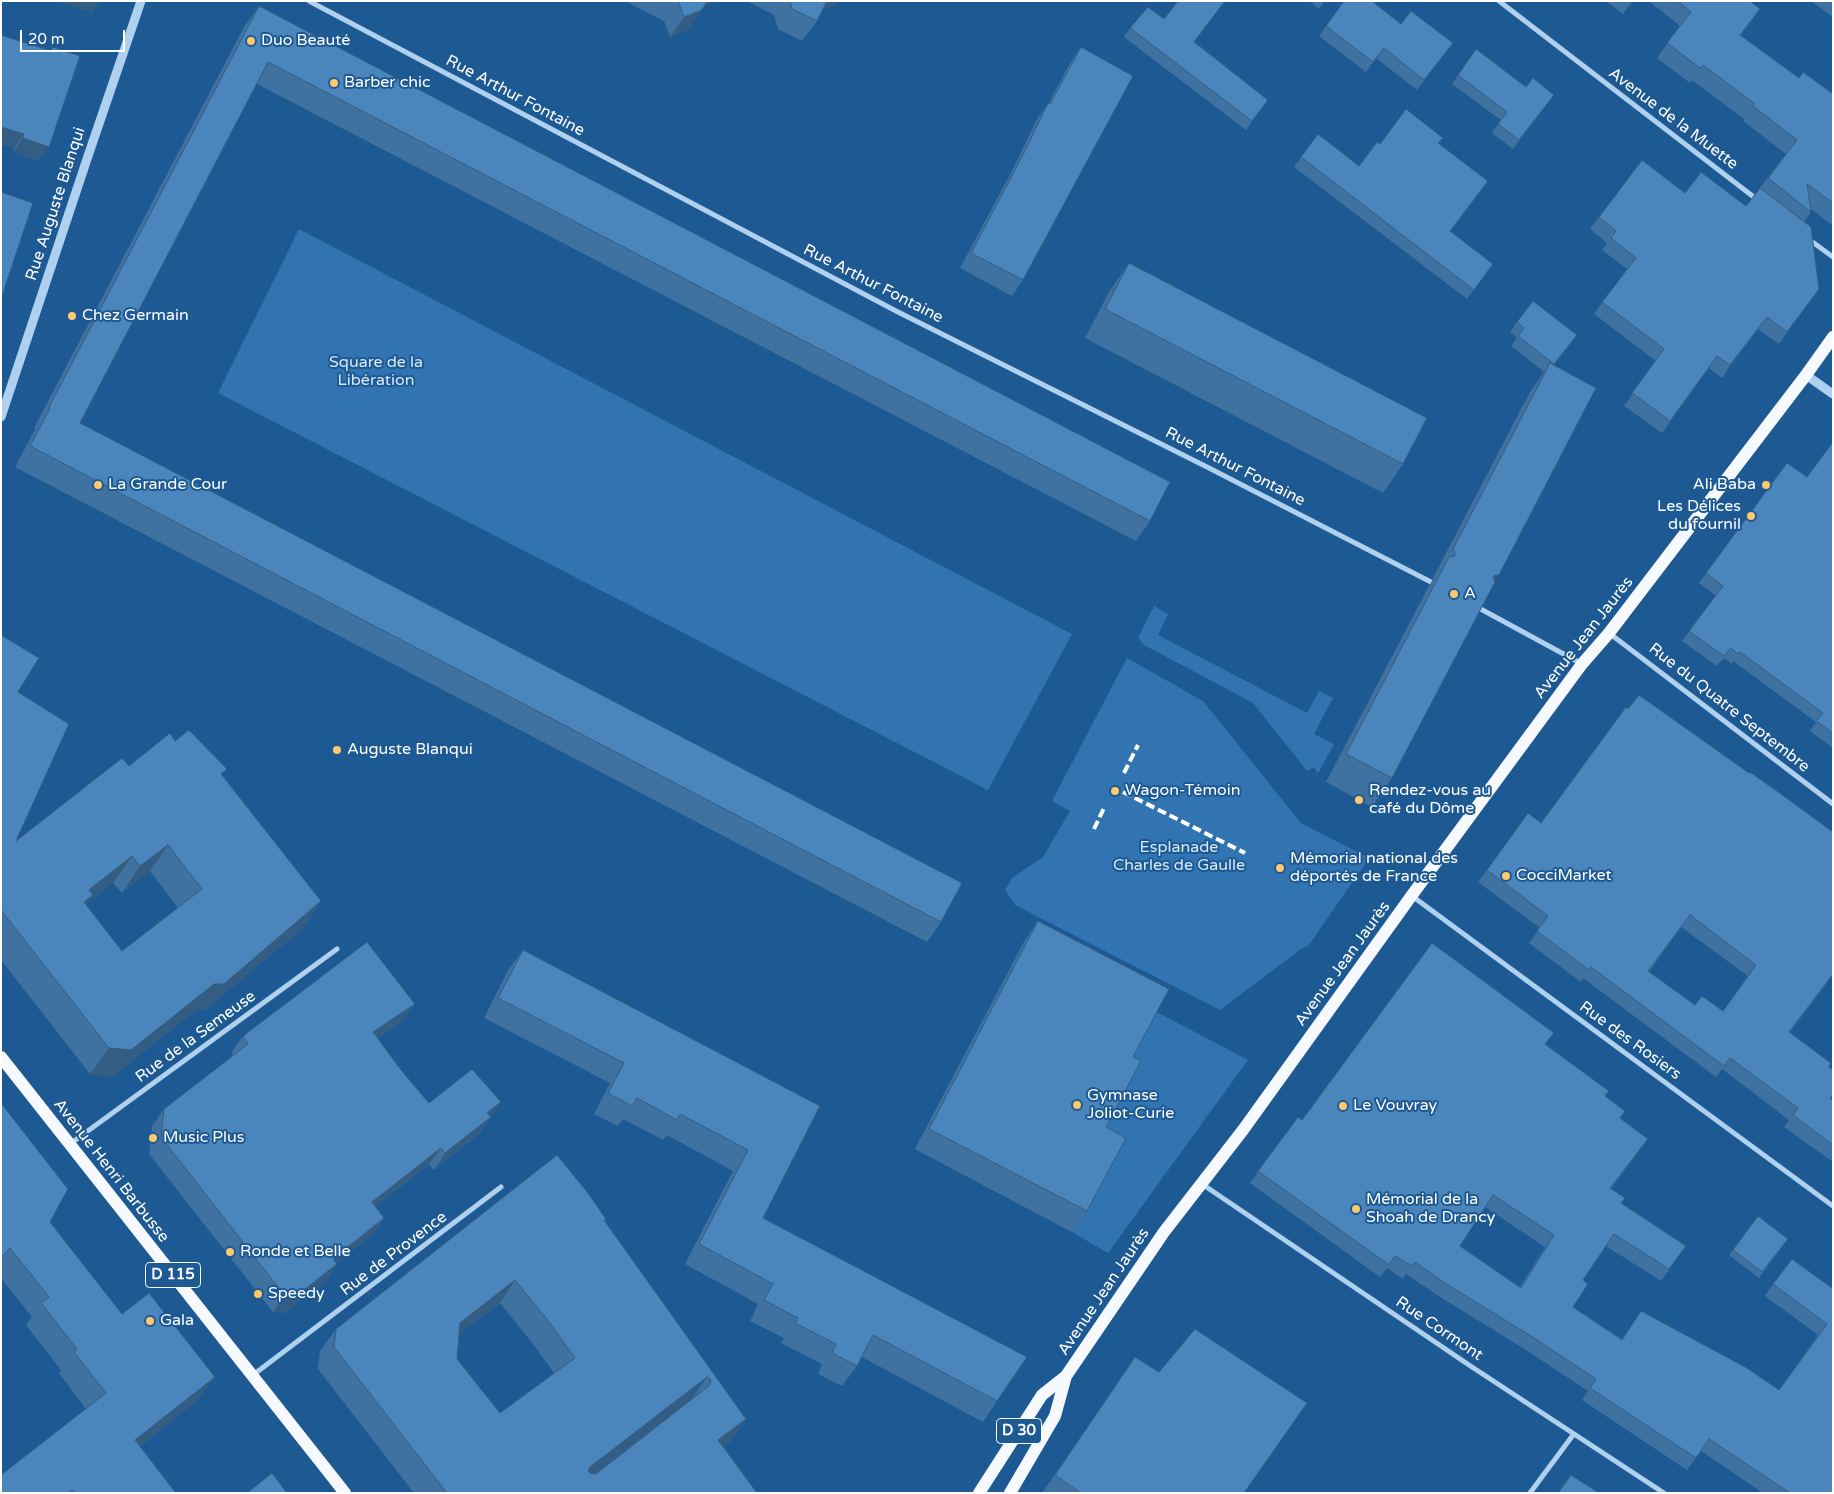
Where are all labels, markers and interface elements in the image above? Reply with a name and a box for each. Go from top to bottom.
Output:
scale bar [22,20,128,52]
text: 20 m [28,30,65,48]
place label: Duo Beauté [261,31,350,51]
marker: Duo Beauté [245,35,257,47]
street label: Rue Arthur Fontaine [442,51,588,141]
street label: Avenue de la Muette [1604,64,1742,174]
place label: Barber chic [344,73,430,93]
marker: Barber chic [328,77,340,89]
street label: Rue Auguste Blanqui [22,125,90,283]
street label: Rue Arthur Fontaine [800,240,946,328]
place label: Chez Germain [82,306,189,326]
marker: Chez Germain [66,310,78,322]
park label: Square de la Libération [329,353,423,391]
street label: Rue Arthur Fontaine [1162,423,1308,511]
place label: La Grande Cour [108,475,227,495]
place label: Ali Baba [1693,475,1756,495]
marker: La Grande Cour [92,479,104,491]
marker: Ali Baba [1760,479,1772,491]
place label: Les Délices du fournil [1657,497,1741,535]
marker: Les Délices du fournil [1745,510,1757,522]
street label: Avenue Jean Jaurès [1530,573,1638,703]
place label: A [1464,584,1476,604]
marker: A [1448,588,1460,600]
street label: Rue du Quatre Septembre [1645,639,1813,777]
place label: Auguste Blanqui [347,740,473,760]
marker: Auguste Blanqui [331,744,343,756]
place label: Wagon-Témoin [1125,781,1241,801]
place label: Rendez-vous au café du Dôme [1369,781,1491,819]
marker: Wagon-Témoin [1109,785,1121,797]
marker: Rendez-vous au café du Dôme [1353,794,1365,806]
park label: Esplanade Charles de Gaulle [1113,838,1245,876]
place label: Mémorial national des déportés de France [1290,849,1458,887]
marker: Mémorial national des déportés de France [1274,862,1286,874]
place label: CocciMarket [1516,866,1612,886]
marker: CocciMarket [1500,870,1512,882]
street label: Avenue Jean Jaurès [1291,898,1395,1030]
street label: Rue de la Semeuse [132,987,260,1087]
street label: Rue des Rosiers [1575,998,1685,1084]
place label: Gymnase Joliot-Curie [1087,1086,1174,1124]
street label: Avenue Henri Barbusse [49,1095,173,1247]
place label: Le Vouvray [1353,1096,1437,1116]
marker: Gymnase Joliot-Curie [1071,1099,1083,1111]
marker: Le Vouvray [1337,1100,1349,1112]
place label: Music Plus [163,1128,244,1148]
marker: Music Plus [147,1132,159,1144]
place label: Mémorial de la Shoah de Drancy [1366,1190,1495,1228]
marker: Mémorial de la Shoah de Drancy [1350,1203,1362,1215]
street label: Rue de Provence [337,1208,451,1300]
street label: Avenue Jean Jaurès [1054,1225,1154,1359]
place label: Ronde et Belle [240,1242,351,1262]
marker: Ronde et Belle [224,1246,236,1258]
road number: D 115 [146,1262,200,1288]
place label: Speedy [268,1284,325,1304]
marker: Speedy [252,1288,264,1300]
street label: Rue Cormont [1392,1293,1486,1365]
place label: Gala [160,1311,194,1331]
marker: Gala [144,1315,156,1327]
road number: D 30 [996,1418,1042,1444]

